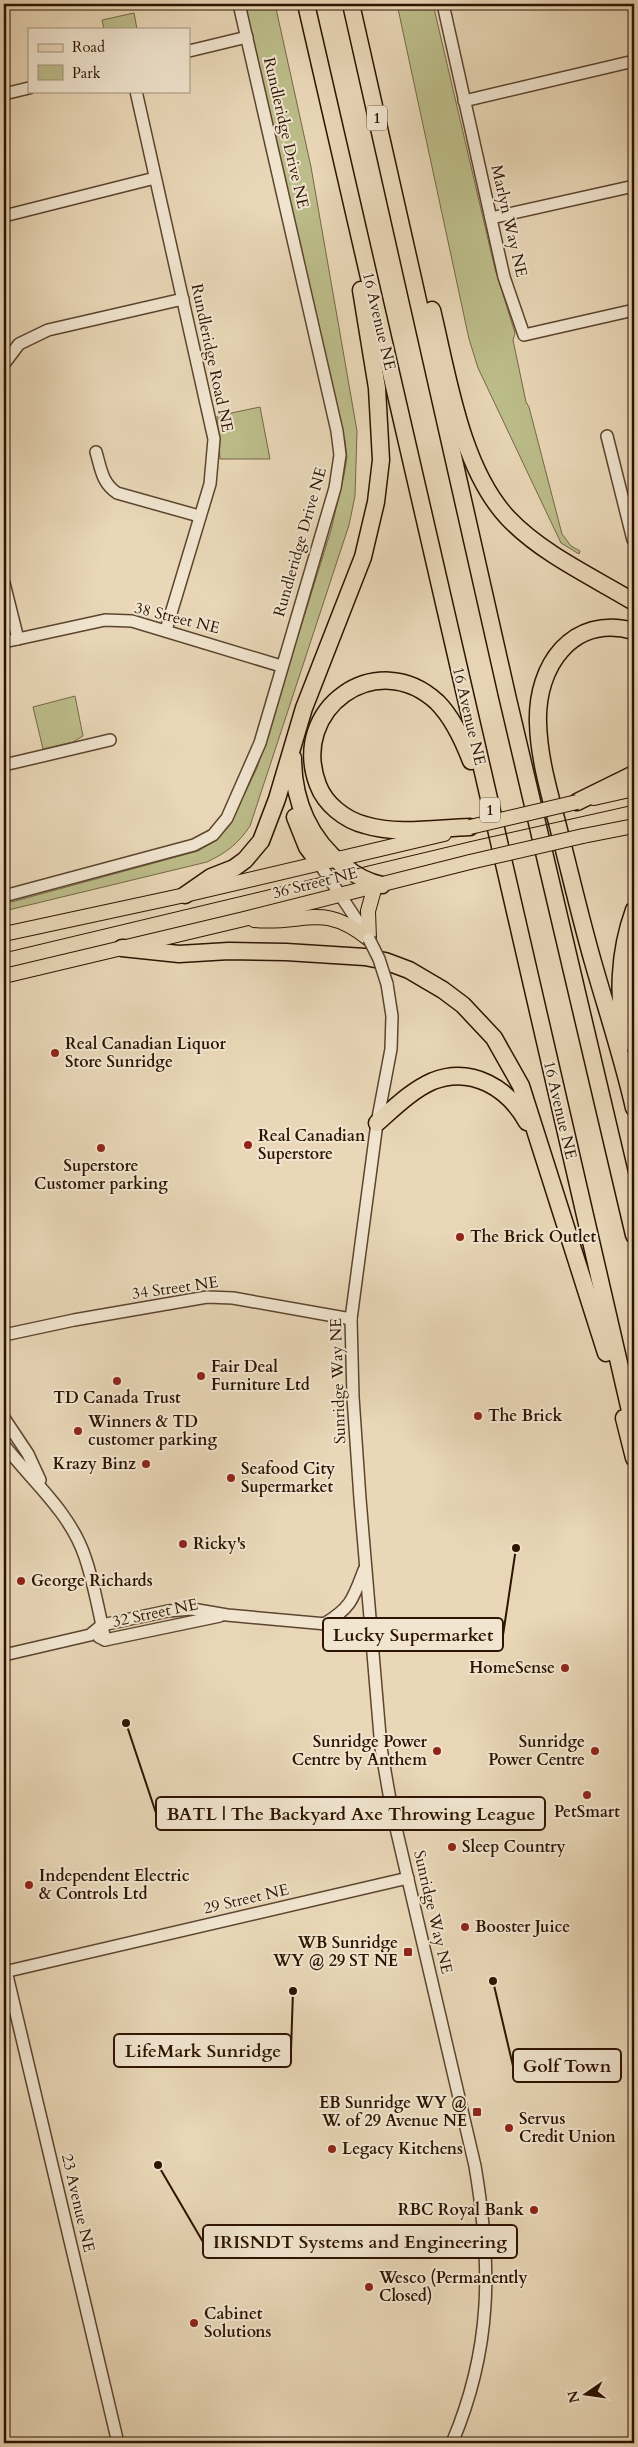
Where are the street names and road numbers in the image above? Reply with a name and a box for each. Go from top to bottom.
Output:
street label: Rundleridge Drive NE [258,55,314,211]
road number: 1 [367,106,387,130]
street label: Marlyn Way NE [485,163,533,279]
street label: 16 Avenue NE [357,270,401,373]
street label: Rundleridge Road NE [186,282,239,434]
street label: Rundleridge Drive NE [268,464,332,619]
street label: 38 Street NE [132,597,222,639]
street label: 16 Avenue NE [447,665,491,768]
road number: 1 [480,798,500,822]
street label: 36 Street NE [270,862,360,904]
street label: 16 Avenue NE [538,1059,582,1162]
street label: 34 Street NE [130,1271,220,1305]
street label: Sunridge Way NE [325,1317,351,1444]
street label: 32 Street NE [110,1593,200,1633]
street label: Sunridge Way NE [408,1848,458,1976]
street label: 29 Street NE [201,1878,291,1920]
street label: 23 Avenue NE [56,2152,100,2255]

